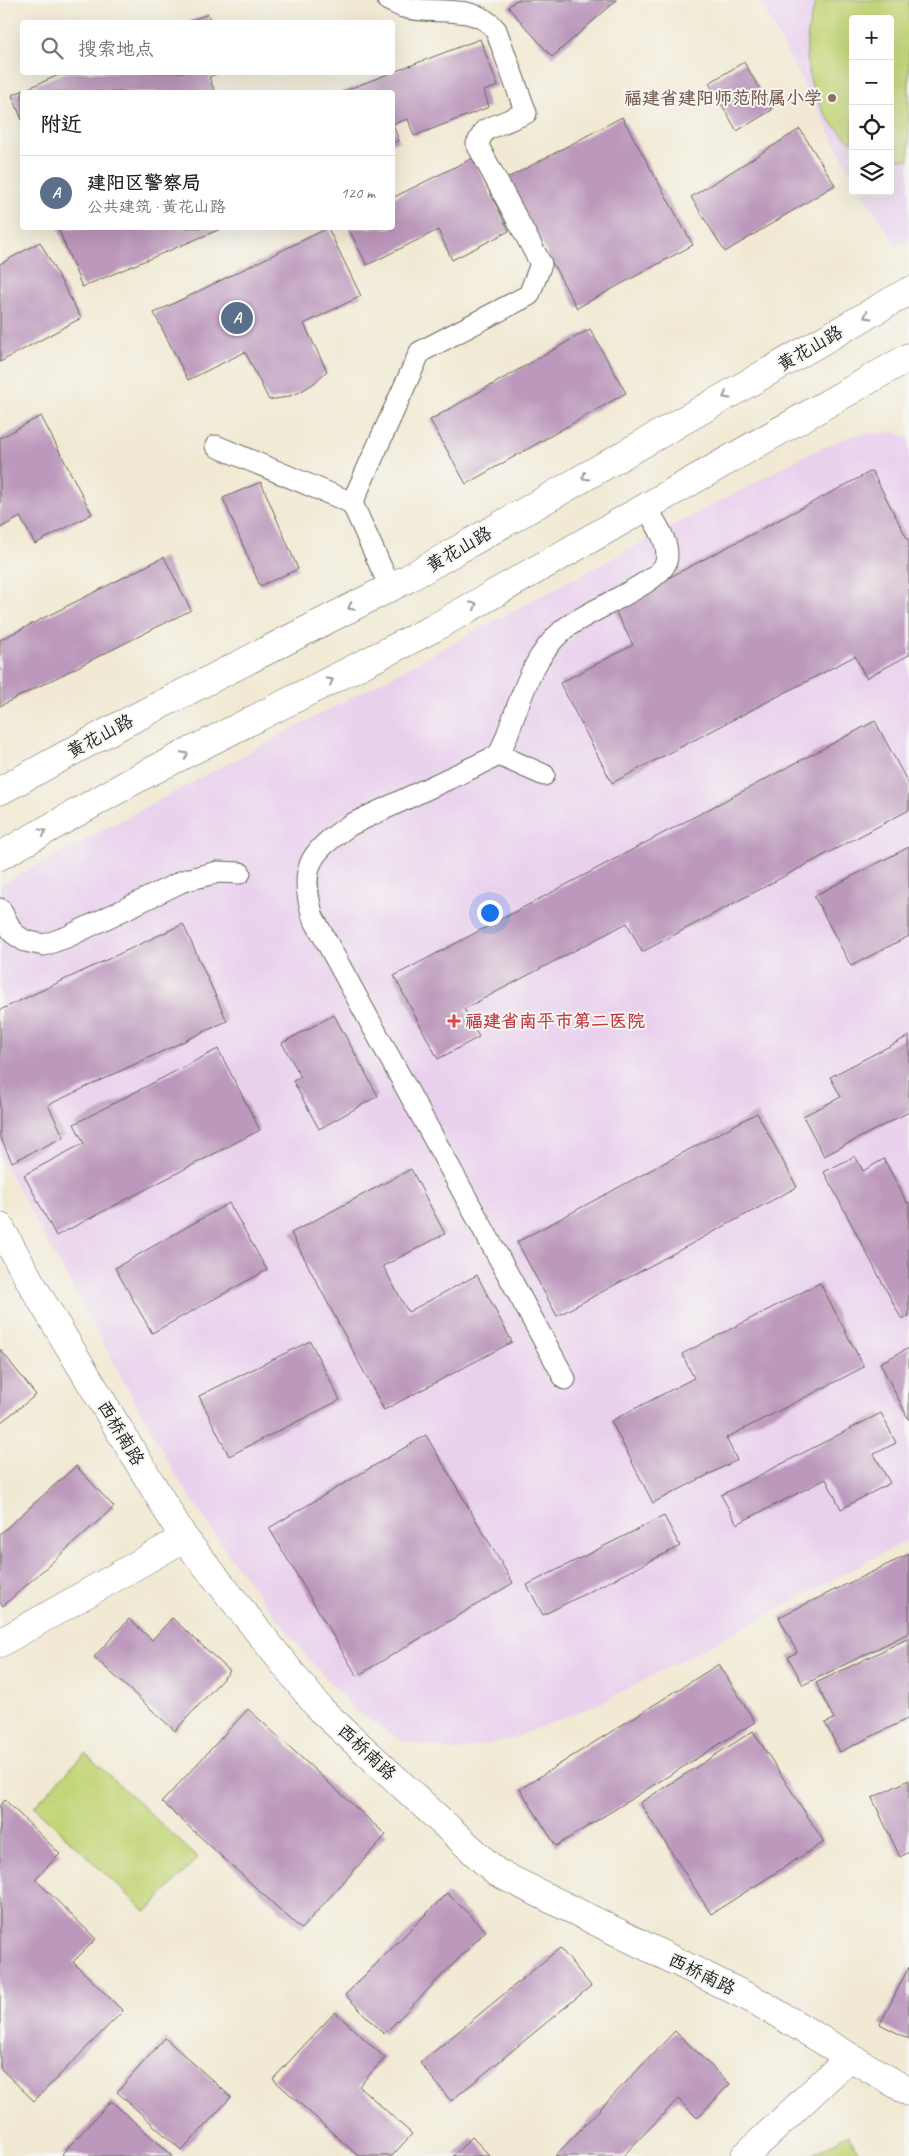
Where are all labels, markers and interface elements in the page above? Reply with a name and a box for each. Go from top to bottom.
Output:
map controls [849,15,894,195]
button: + [849,15,894,60]
search box [20,20,395,75]
icon: search [38,34,66,62]
text: 搜索地点 [78,37,154,61]
button: − [849,60,894,105]
place label: 福建省建阳师范附属小学 [624,87,822,109]
marker: 福建省建阳师范附属小学 [826,92,838,104]
button: locate [849,105,894,150]
text: 附近 [40,111,82,137]
button: layers [849,150,894,195]
text: 建阳区警察局 [87,171,201,195]
text: A [52,183,60,203]
text: 120 m [341,183,375,203]
text: 公共建筑 · 黄花山路 [87,197,226,217]
pin: A [221,299,253,337]
one-way arrow [863,309,872,319]
street label: 黄花山路 [773,320,847,376]
one-way arrow [722,390,731,400]
one-way arrow [581,471,590,481]
street label: 黄花山路 [422,521,496,577]
one-way arrow [347,601,356,611]
one-way arrow [469,601,478,611]
one-way arrow [325,677,334,687]
street label: 黄花山路 [63,709,137,763]
one-way arrow [180,751,189,761]
one-way arrow [37,828,46,838]
your location [477,900,503,926]
place label: 福建省南平市第二医院 [465,1010,645,1032]
marker: 福建省南平市第二医院 [447,1014,461,1028]
street label: 西桥南路 [93,1396,149,1470]
street label: 西桥南路 [333,1719,401,1785]
street label: 西桥南路 [665,1948,739,2000]

